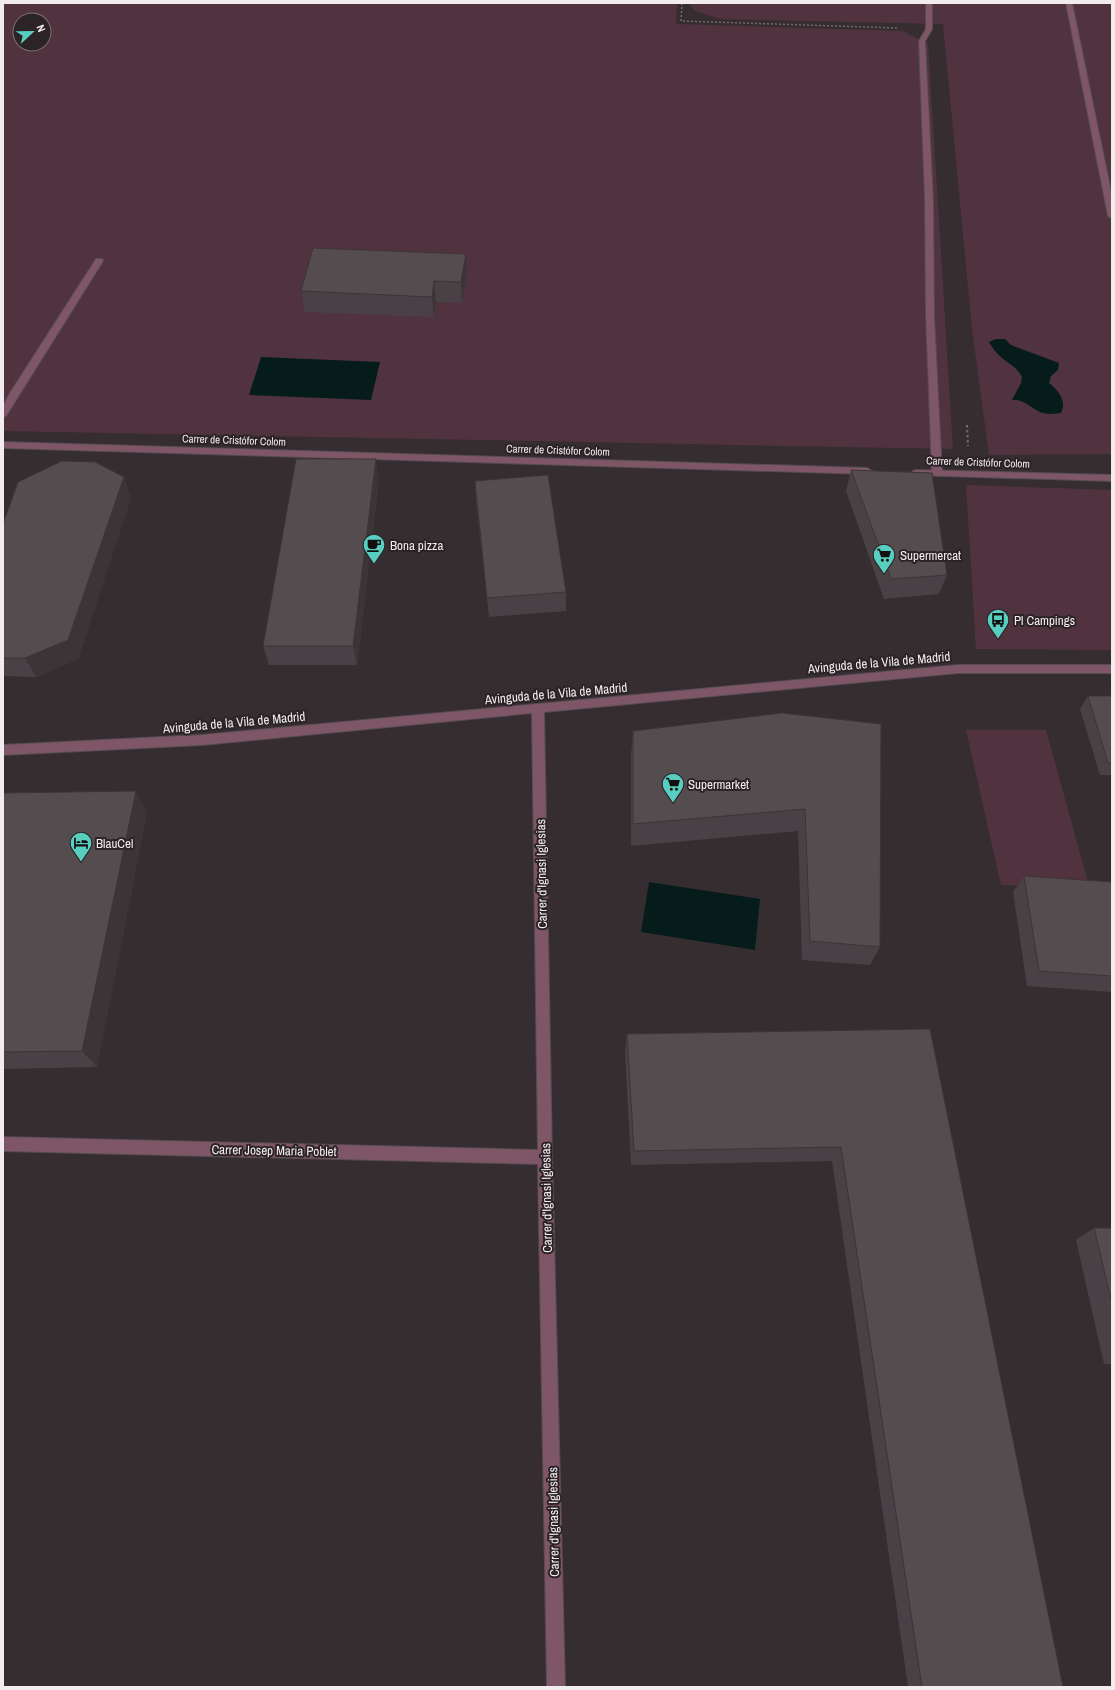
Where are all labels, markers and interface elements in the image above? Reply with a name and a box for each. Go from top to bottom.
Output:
north arrow [12,12,52,52]
text: N [34,23,49,34]
street label: Carrer de Cristófor Colom [182,431,286,449]
street label: Carrer de Cristófor Colom [506,441,610,459]
street label: Carrer de Cristófor Colom [926,453,1030,471]
cafe icon: Bona pizza [361,532,387,565]
place label: Bona pizza [390,537,443,554]
supermarket icon: Supermercat [871,542,897,575]
place label: Supermercat [900,547,961,564]
bus stop icon: Pl Campings [985,607,1011,640]
place label: Pl Campings [1014,612,1075,629]
street label: Avinguda de la Vila de Madrid [806,648,951,677]
street label: Avinguda de la Vila de Madrid [483,679,628,708]
street label: Avinguda de la Vila de Madrid [161,708,306,737]
supermarket icon: Supermarket [660,771,686,804]
place label: Supermarket [688,776,749,793]
street label: Carrer d'Ignasi Iglesias [532,819,551,929]
hotel icon: BlauCel [68,830,94,863]
place label: BlauCel [96,835,133,852]
street label: Carrer Josep Maria Poblet [211,1141,337,1160]
street label: Carrer d'Ignasi Iglesias [537,1143,556,1253]
street label: Carrer d'Ignasi Iglesias [544,1467,563,1577]

